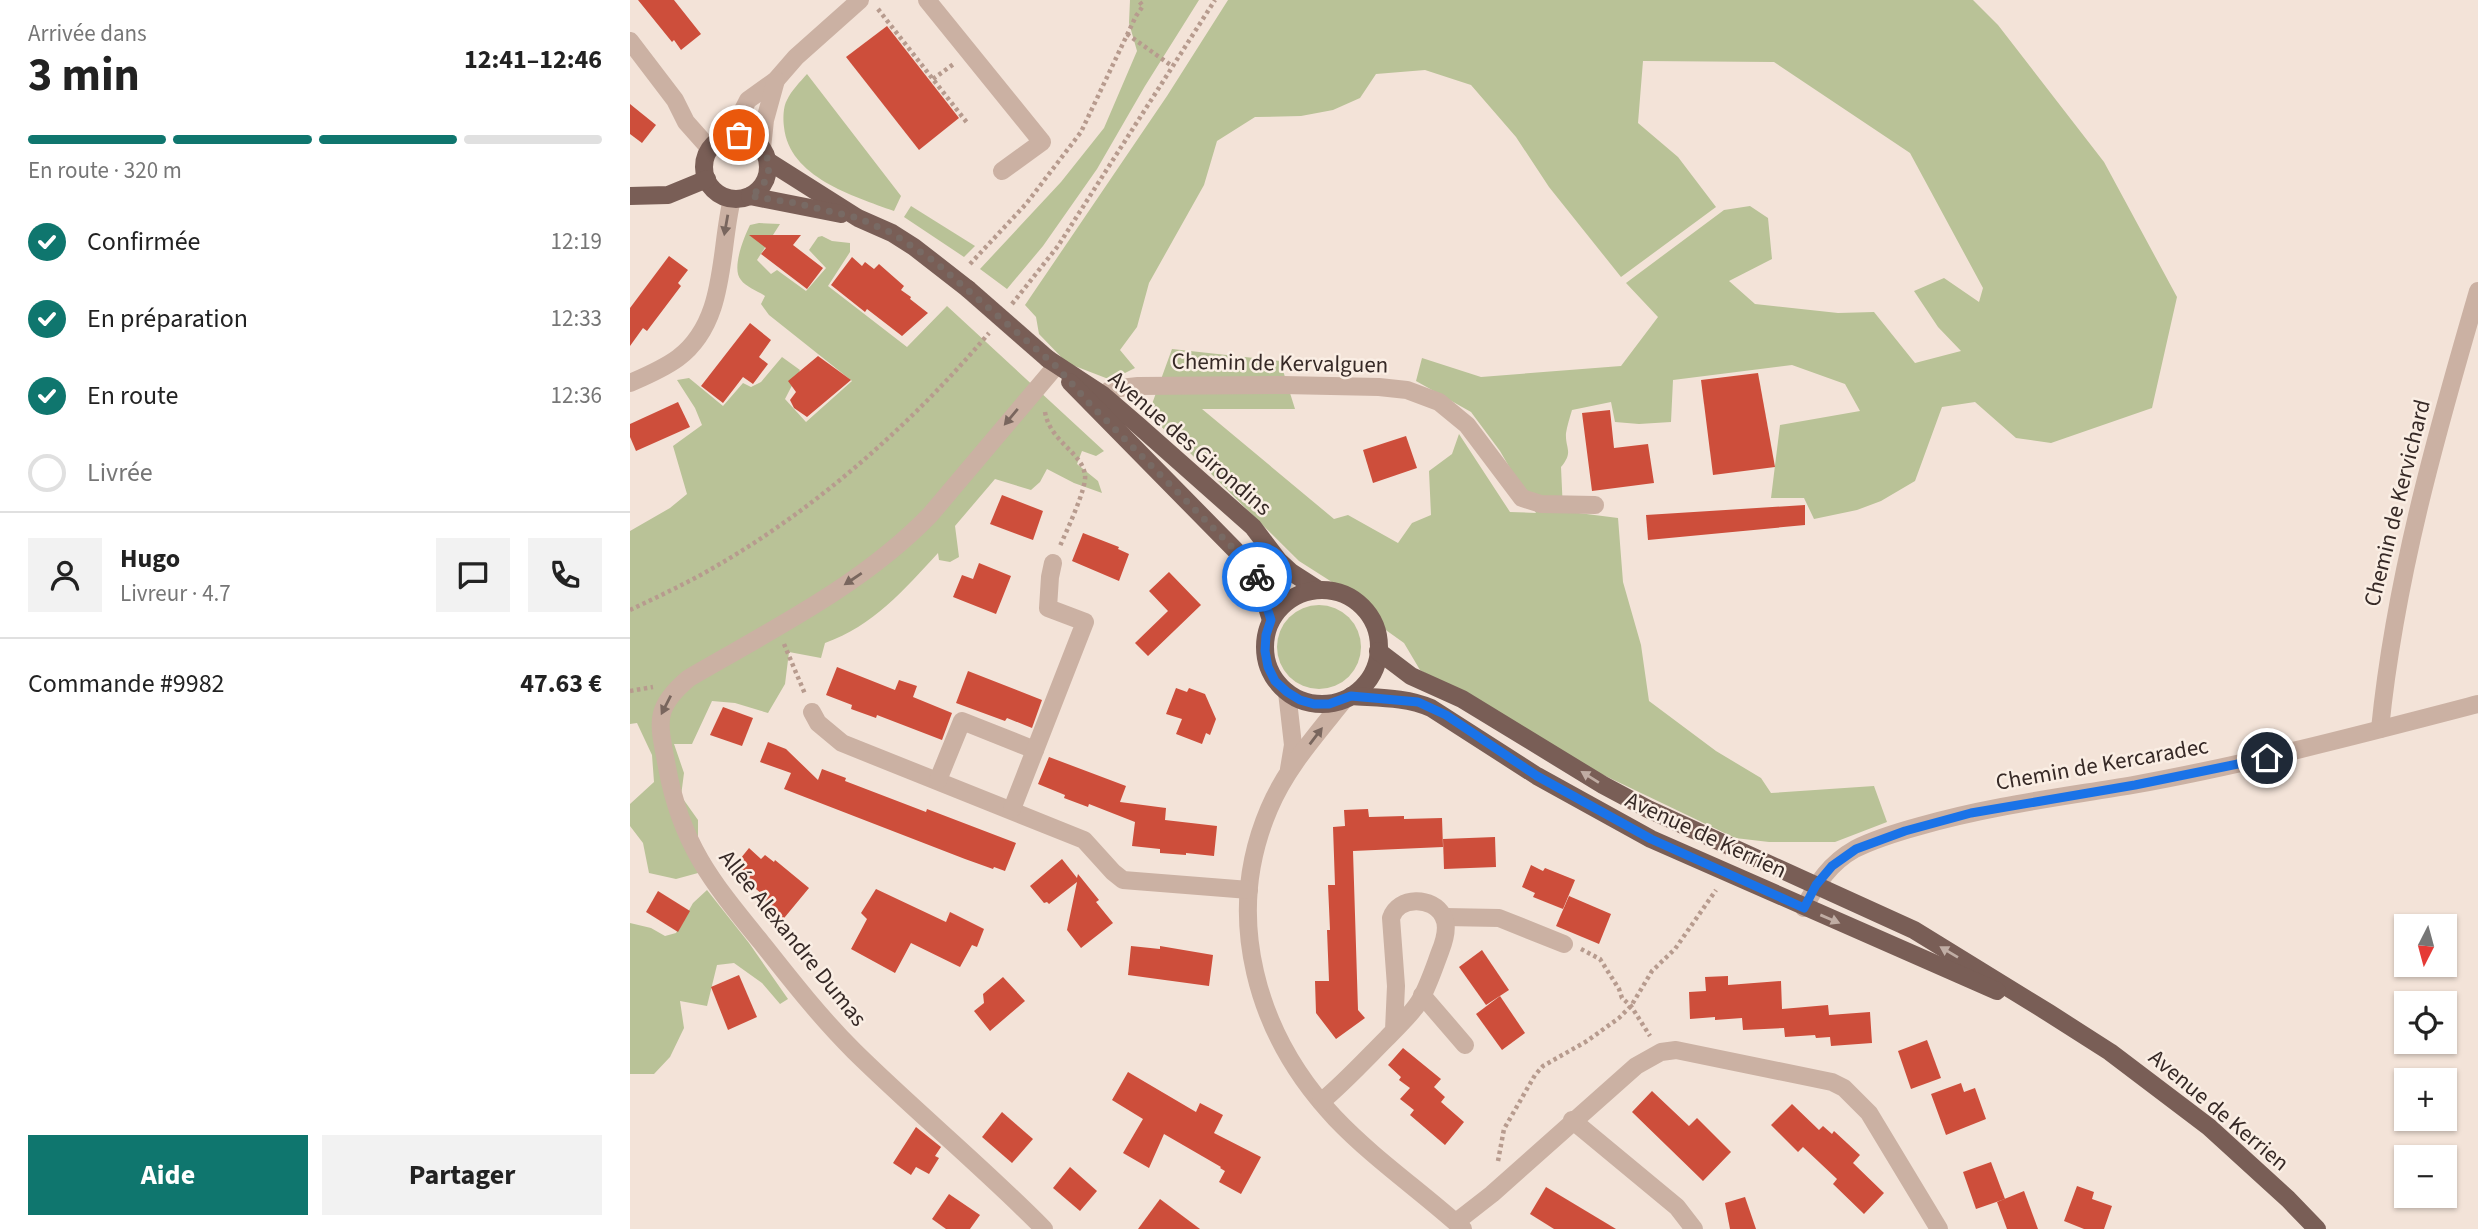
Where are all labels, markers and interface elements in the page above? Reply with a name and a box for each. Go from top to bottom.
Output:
text: Arrivée dans [28,17,147,50]
text: 12:41–12:46 [464,41,602,78]
text: 3 min [28,43,140,108]
pin [709,105,769,165]
icon: bag [720,116,758,154]
text: En route · 320 m [28,154,182,187]
one-way arrow [720,214,731,236]
icon: check [28,223,66,261]
text: Confirmée [87,223,201,260]
text: 12:19 [551,225,602,258]
icon: check [28,300,66,338]
text: En préparation [87,300,248,337]
text: 12:33 [551,302,602,335]
street label: Chemin de Kervalguen [1171,345,1389,381]
street label: Avenue des Girondins [1101,363,1279,523]
icon: check [28,377,66,415]
text: En route [87,377,178,414]
text: 12:36 [551,379,602,412]
street label: Chemin de Kervichard [2355,396,2439,610]
one-way arrow [1004,409,1019,426]
text: Livrée [87,454,153,491]
button: person [28,538,102,612]
button: chat [436,538,510,612]
button: phone [528,538,602,612]
text: Hugo [120,540,180,577]
courier [1222,542,1292,612]
icon: bike [1238,558,1276,596]
one-way arrow [844,572,862,586]
text: Livreur · 4.7 [120,577,231,610]
text: Commande #9982 [28,665,225,702]
text: 47.63 € [520,665,602,702]
one-way arrow [661,695,672,715]
one-way arrow [1309,727,1323,745]
pin [2237,728,2297,788]
street label: Chemin de Kercaradec [1993,729,2211,799]
icon: home [2248,739,2286,777]
one-way arrow [1581,771,1600,784]
street label: Avenue de Kerrien [1620,783,1792,887]
street label: Allée Alexandre Dumas [711,843,875,1033]
one-way arrow [1820,913,1840,925]
north arrow [2394,914,2457,976]
map controls [2394,914,2457,1208]
one-way arrow [1939,945,1958,958]
button: locate [2394,991,2457,1054]
street label: Avenue de Kerrien [2142,1041,2296,1179]
button: + [2394,1068,2457,1131]
button: Aide [28,1135,308,1215]
button: Partager [322,1135,602,1215]
button: − [2394,1145,2457,1208]

